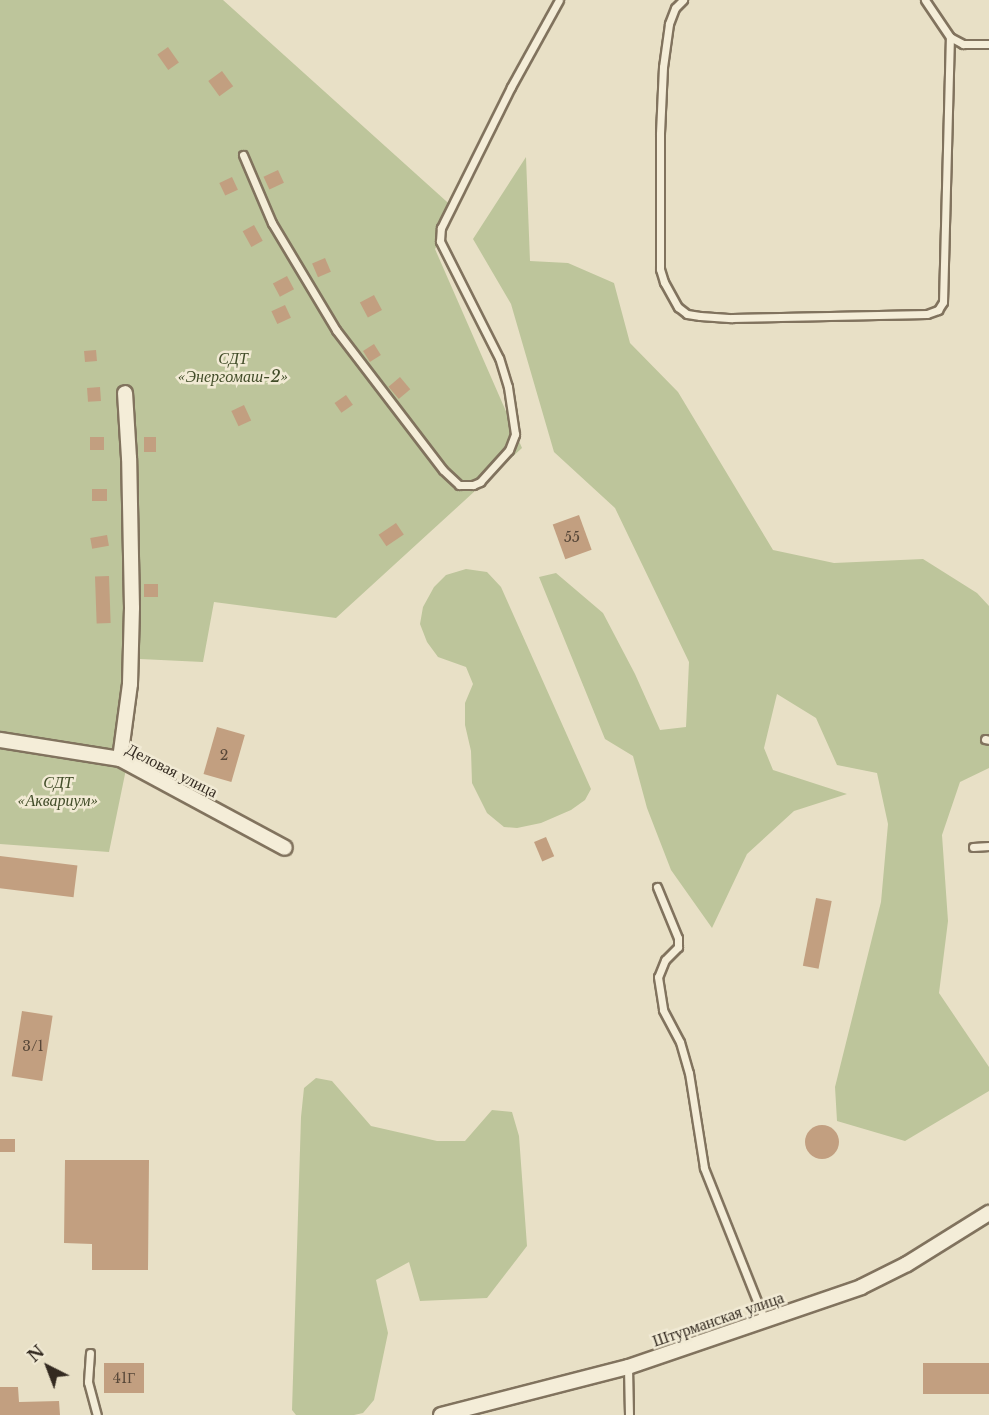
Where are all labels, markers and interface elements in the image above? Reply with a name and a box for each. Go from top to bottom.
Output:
park label: СДТ «Энергомаш-2» [178,348,288,386]
house number: 55 [564,529,580,545]
street label: Деловая улица [123,739,221,801]
house number: 2 [220,747,228,763]
park label: СДТ «Аквариум» [18,772,98,810]
house number: 3/1 [22,1038,44,1054]
street label: Штурманская улица [650,1288,786,1350]
north arrow [18,1337,78,1397]
text: N [24,1341,48,1366]
house number: 41Г [113,1370,135,1386]

